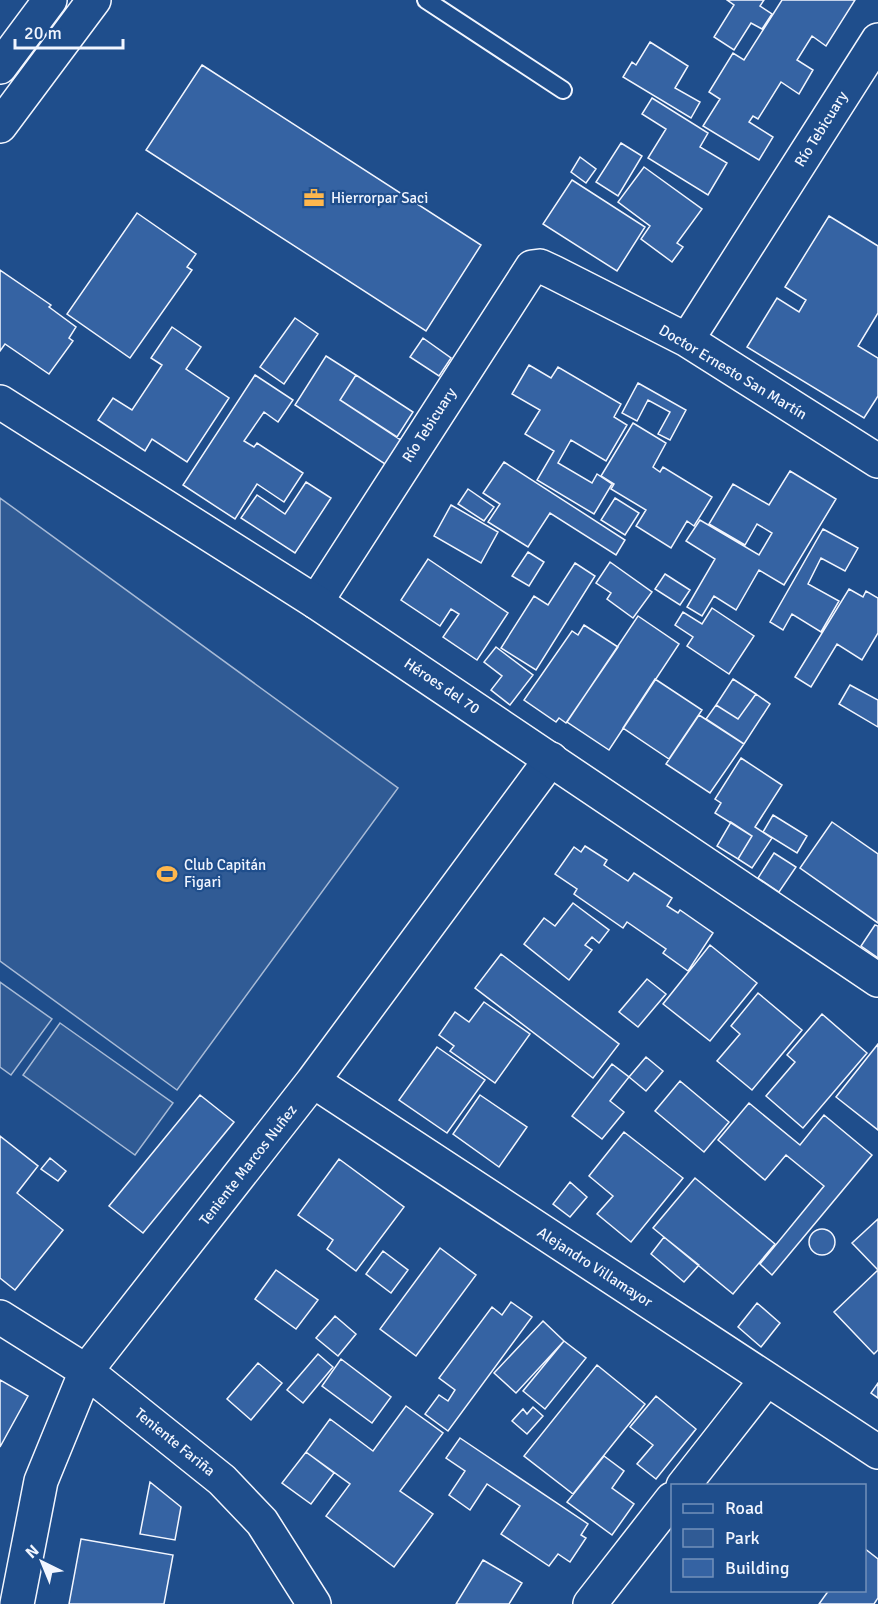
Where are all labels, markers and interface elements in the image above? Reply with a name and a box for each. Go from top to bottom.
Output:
scale bar [15,12,123,50]
text: 20 m [24,22,62,44]
street label: Río Tebicuary [791,88,851,170]
office icon: Hierrorpar Saci [302,186,326,210]
place label: Hierrorpar Saci [331,189,428,207]
street label: Doctor Ernesto San Martín [656,321,810,423]
street label: Río Tebicuary [398,384,460,466]
street label: Héroes del 70 [401,654,483,718]
place label: Club Capitán Figari [184,856,266,891]
sports icon: Club Capitán Figari [155,862,179,886]
street label: Teniente Marcos Nuñez [195,1101,301,1229]
street label: Alejandro Villamayor [534,1223,656,1311]
street label: Teniente Fariña [131,1404,219,1480]
legend [671,1484,866,1592]
text: Road [725,1497,764,1519]
text: Park [725,1527,760,1549]
north arrow [12,1532,72,1592]
text: N [22,1541,43,1563]
text: Building [725,1557,789,1579]

